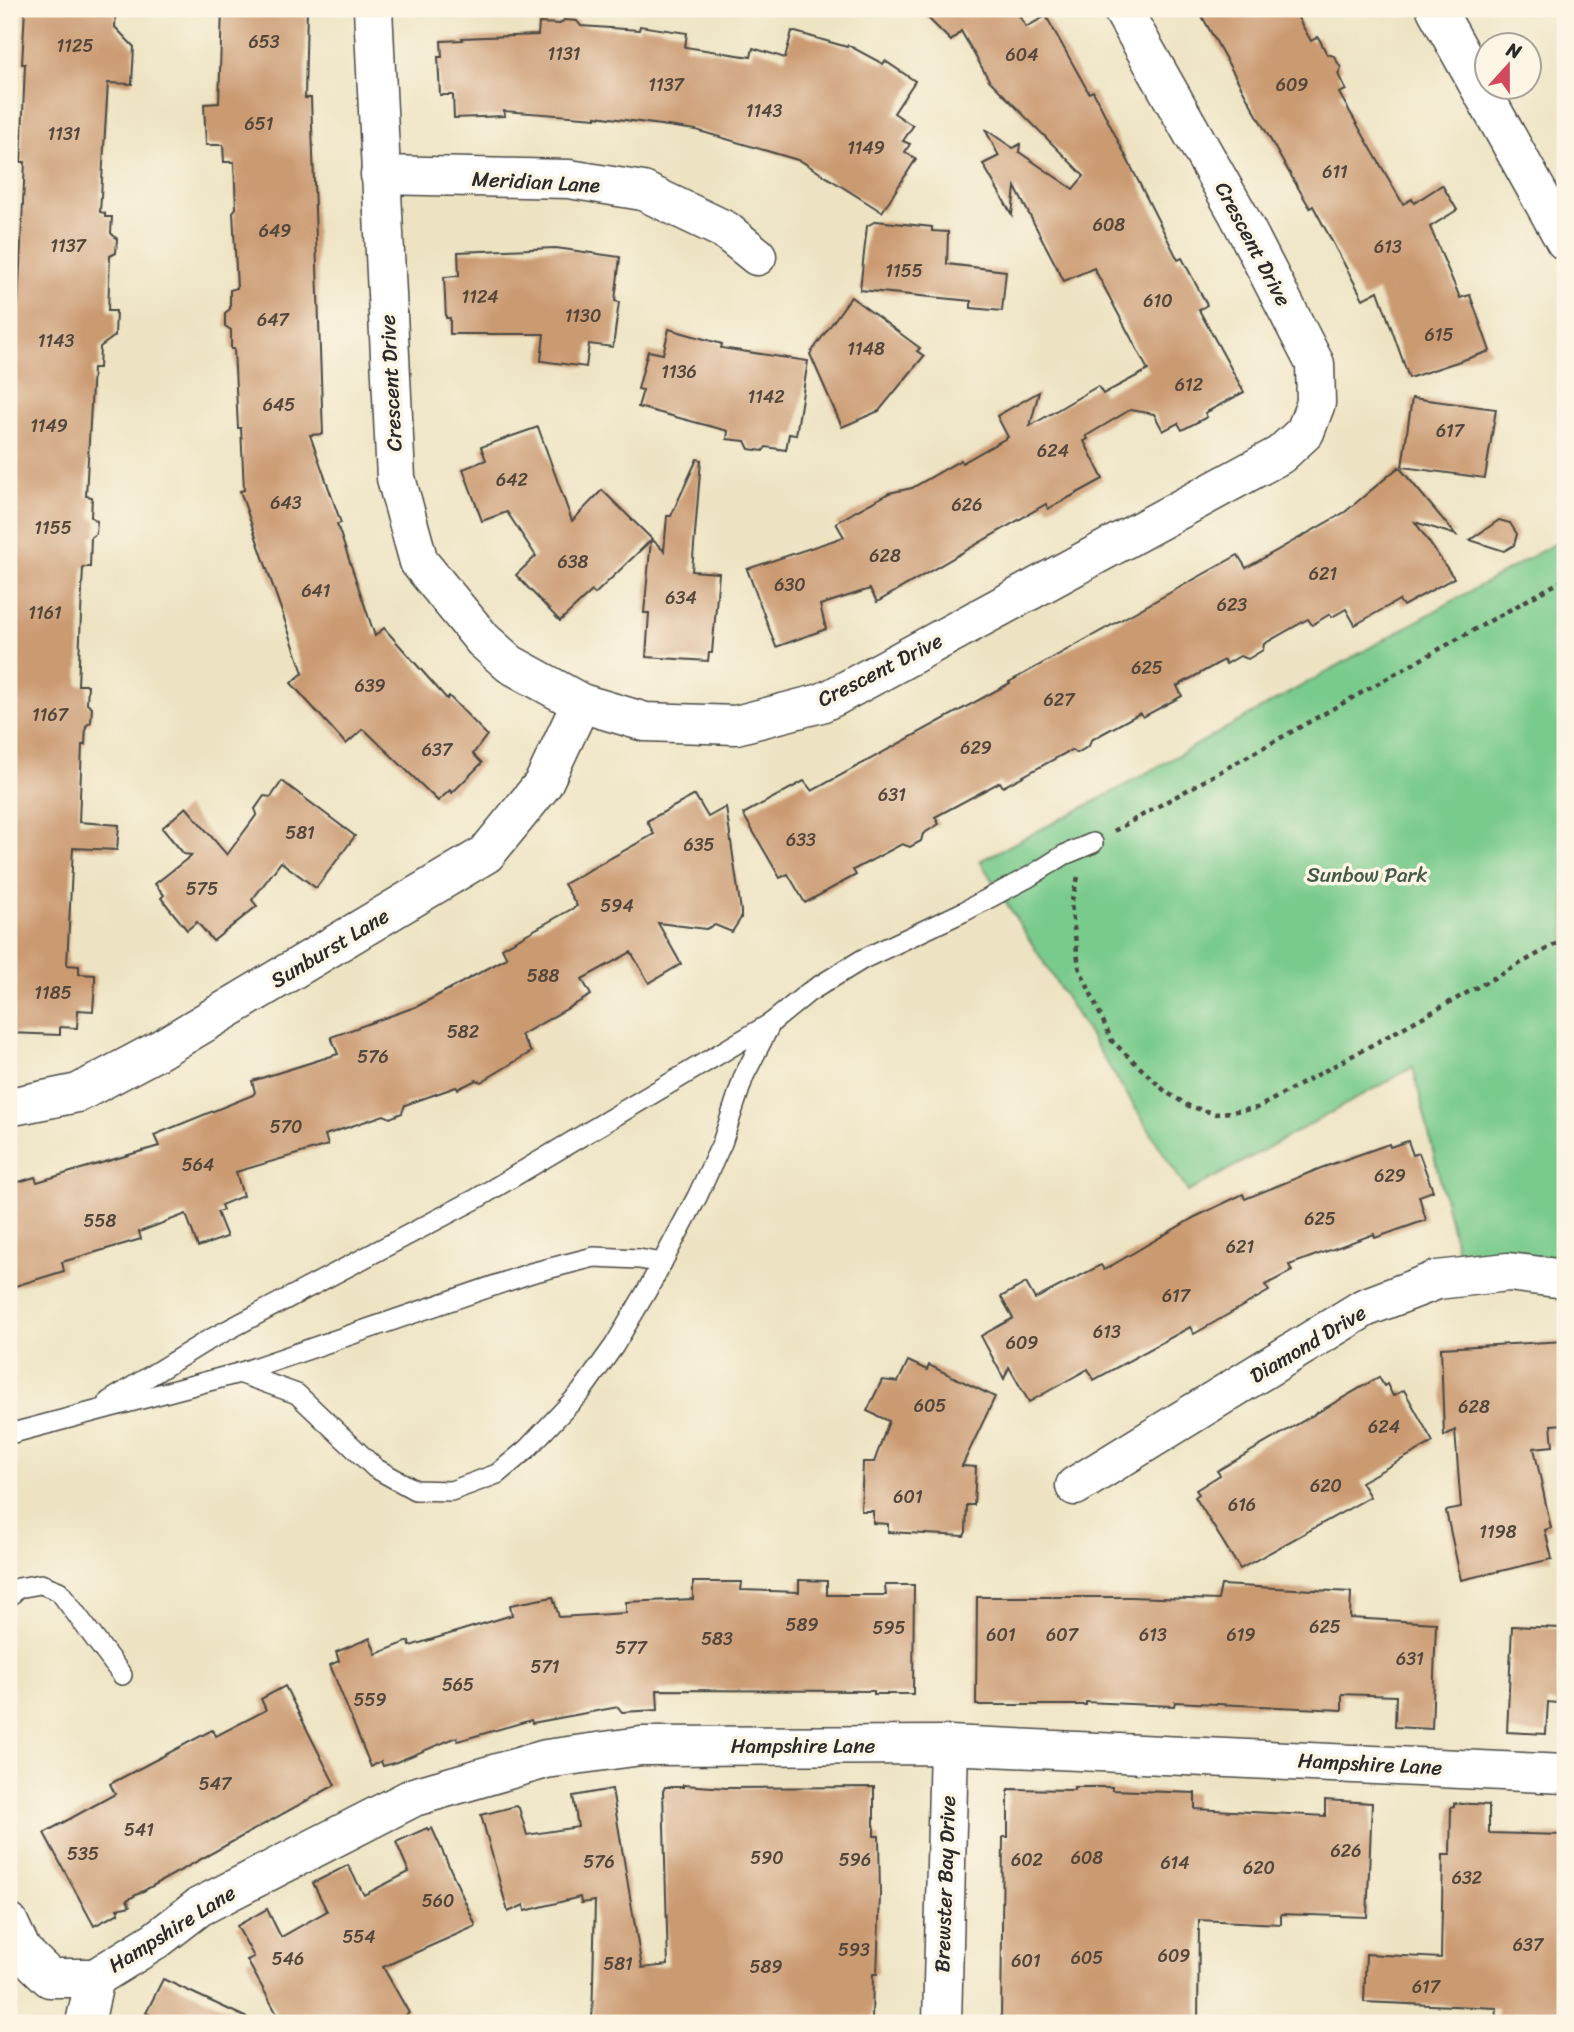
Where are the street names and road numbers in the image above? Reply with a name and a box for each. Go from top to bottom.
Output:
street label: Meridian Lane [471,160,601,204]
street label: Crescent Drive [1204,175,1302,314]
street label: Crescent Drive [368,313,414,452]
street label: Crescent Drive [810,622,950,718]
street label: Sunburst Lane [263,897,397,999]
street label: Diamond Drive [1242,1294,1374,1394]
street label: Hampshire Lane [731,1727,876,1765]
street label: Hampshire Lane [1297,1741,1443,1787]
street label: Brewster Bay Drive [923,1795,967,1973]
street label: Hampshire Lane [101,1874,244,1983]

